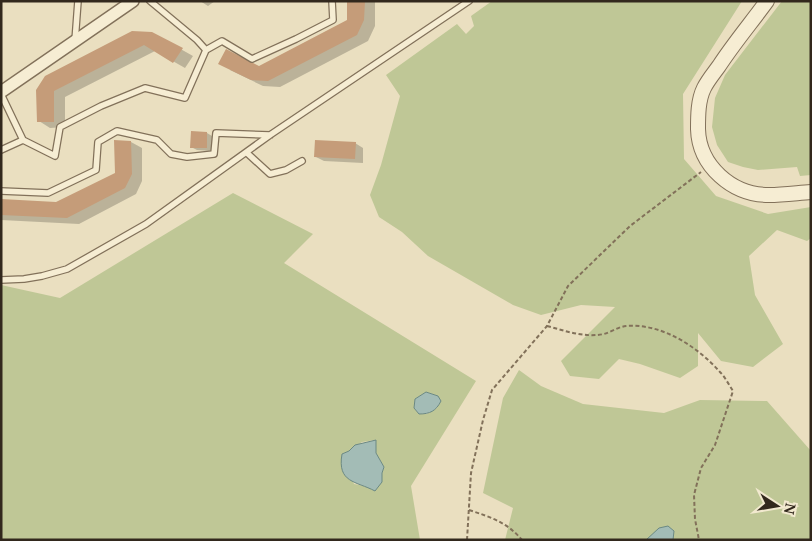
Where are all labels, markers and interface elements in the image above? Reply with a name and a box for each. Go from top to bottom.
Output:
north arrow [752,481,802,531]
text: N [780,501,801,516]

